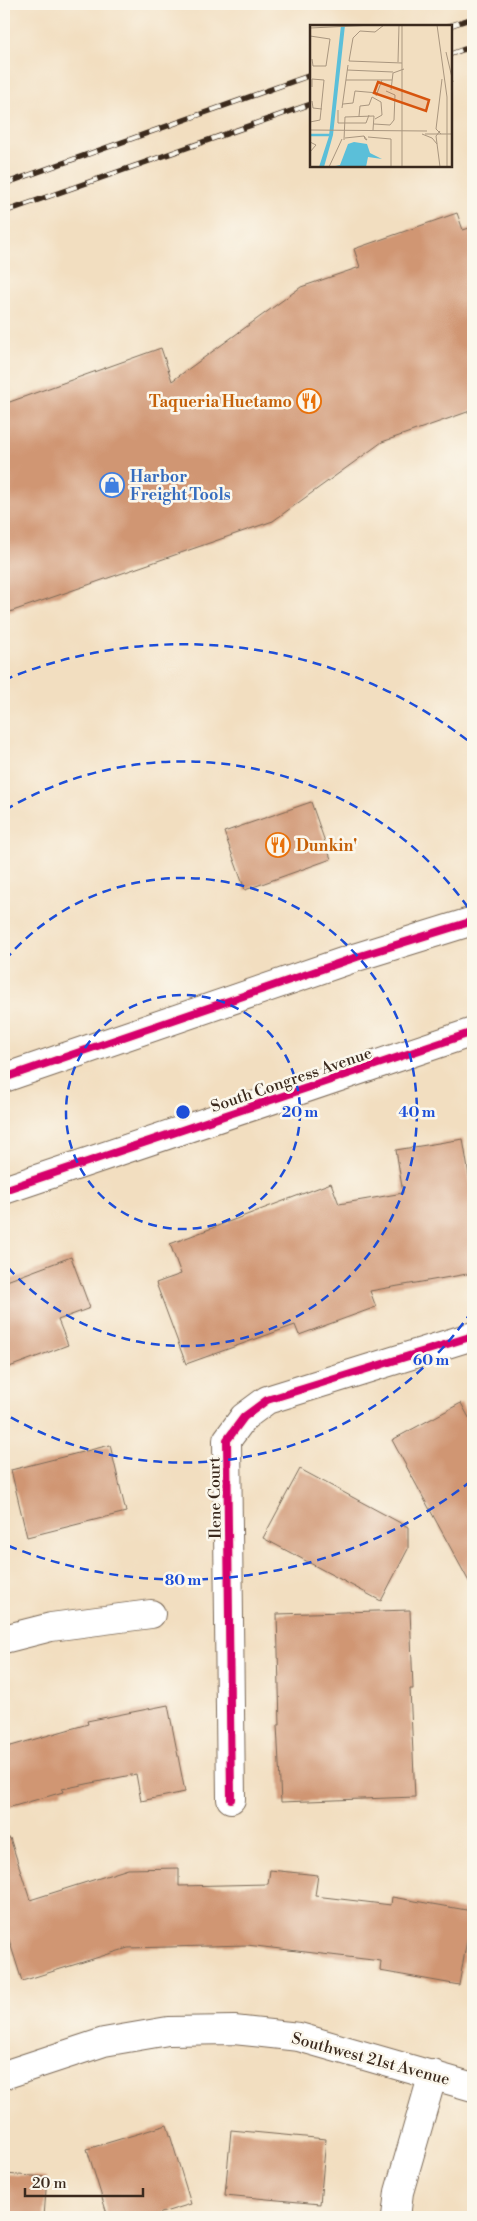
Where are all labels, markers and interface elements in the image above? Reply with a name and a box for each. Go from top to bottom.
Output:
inset map [310,25,452,168]
restaurant icon: Taqueria Huetamo [296,388,322,414]
place label: Taqueria Huetamo [149,392,292,412]
place label: Harbor Freight Tools [130,467,231,505]
shop icon: Harbor Freight Tools [99,472,125,498]
restaurant icon: Dunkin' [265,832,291,858]
place label: Dunkin' [296,836,357,856]
street label: South Congress Avenue [208,1043,375,1117]
centre of rings [174,1103,192,1121]
text: 20 m [282,1103,319,1122]
text: 40 m [398,1103,436,1122]
text: 60 m [413,1351,450,1370]
street label: Ilene Court [204,1457,226,1539]
text: 80 m [165,1571,202,1590]
street label: Southwest 21st Avenue [290,2028,452,2090]
scale bar [25,2166,142,2198]
text: 20 m [32,2174,67,2193]

